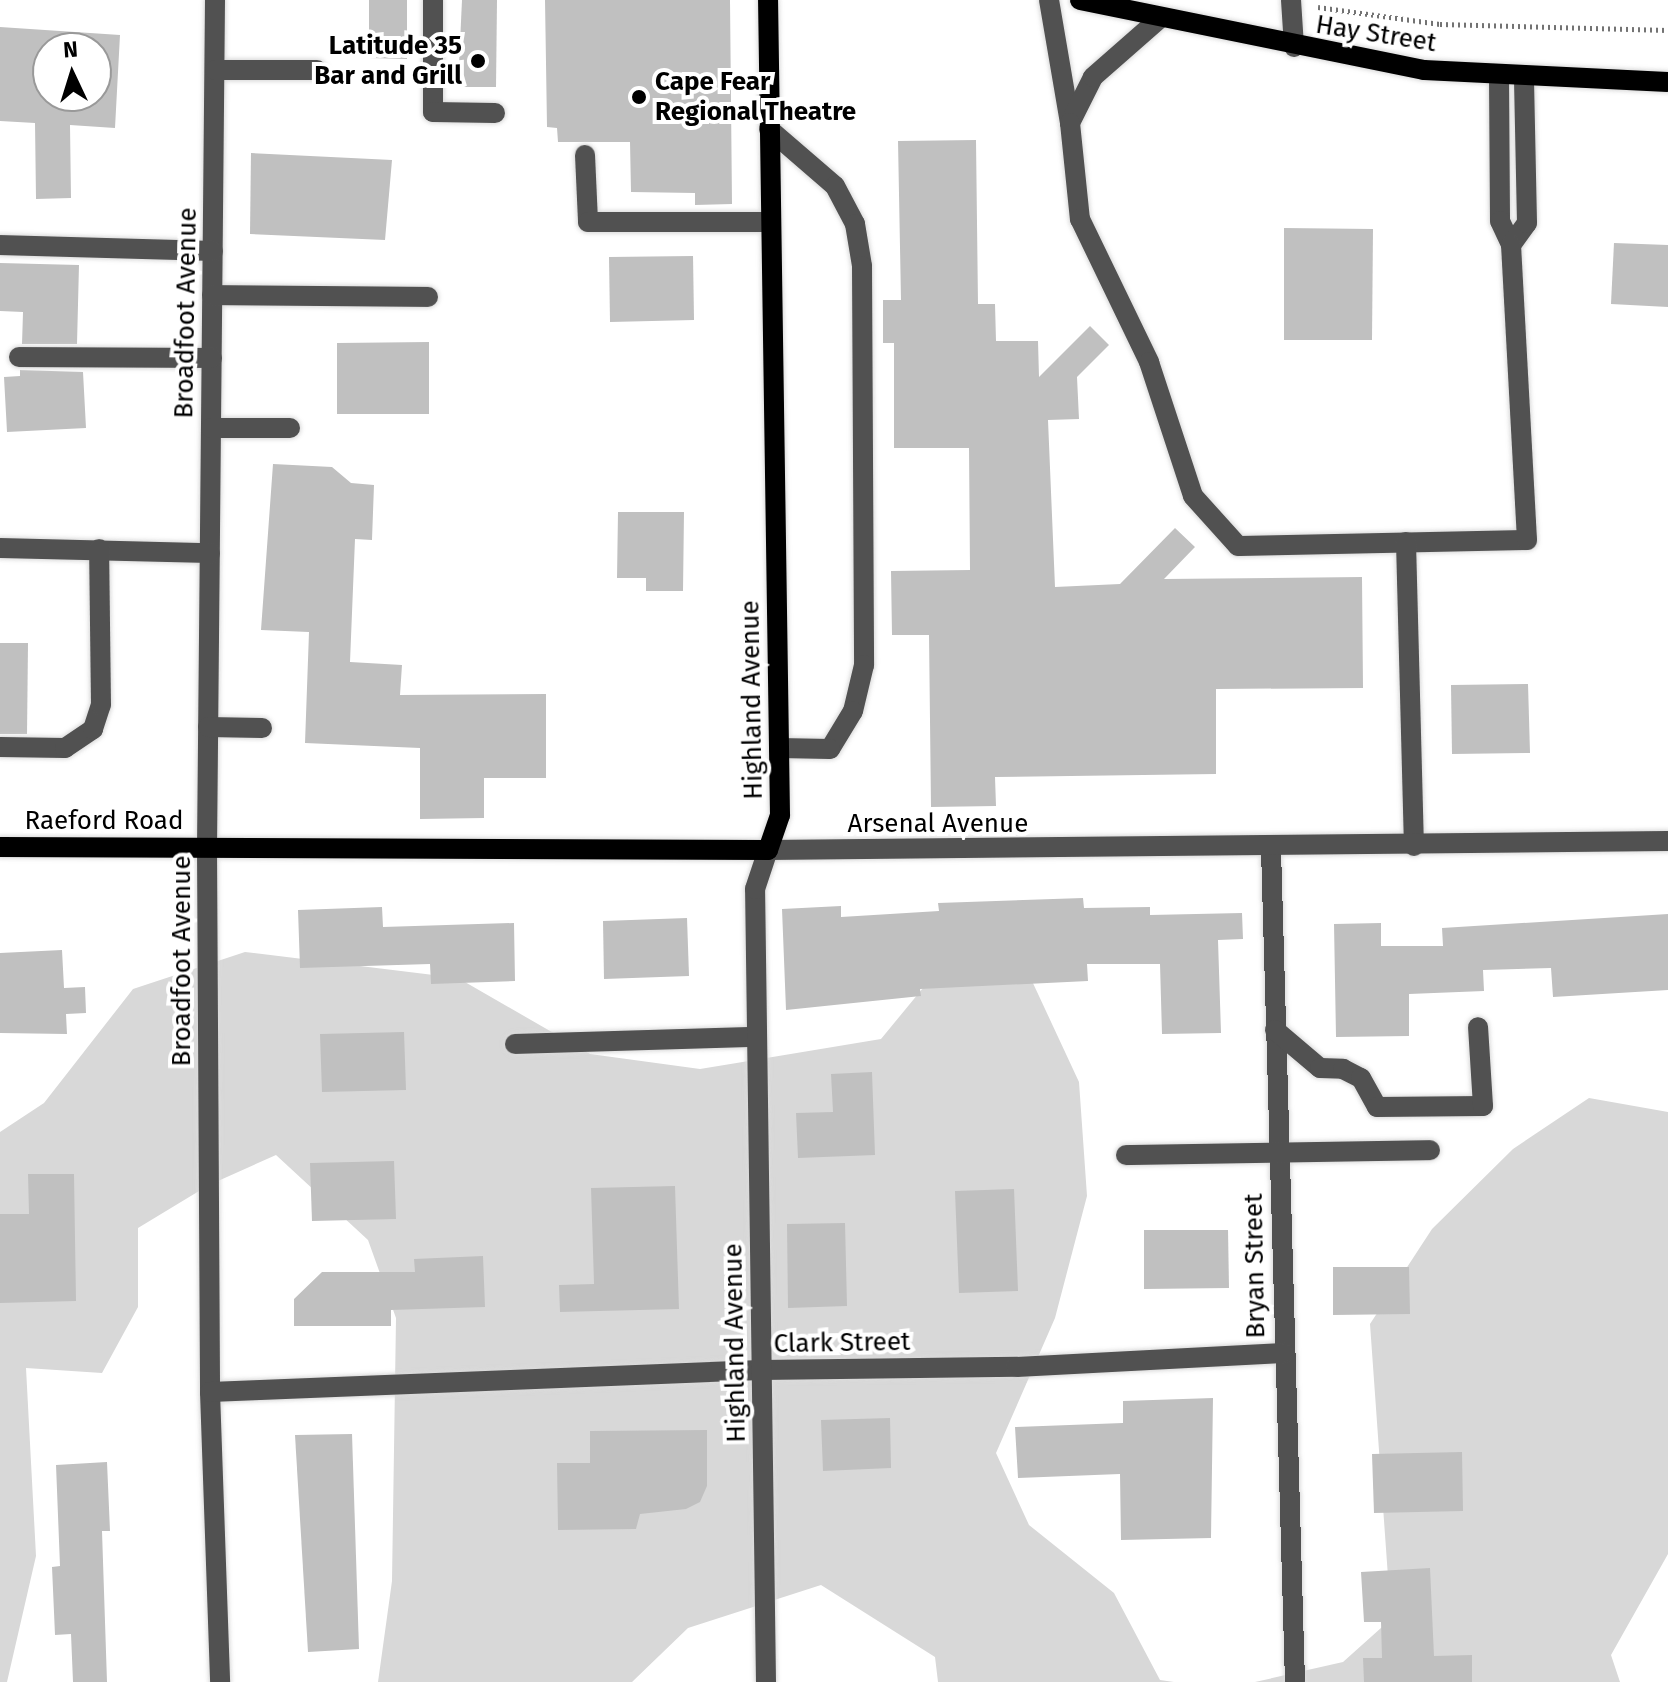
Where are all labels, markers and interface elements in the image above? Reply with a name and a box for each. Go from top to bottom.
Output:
street label: Hay Street [1313,9,1439,59]
place label: Latitude 35 Bar and Grill [314,30,462,92]
north arrow [32,32,112,112]
text: N [62,36,79,64]
marker: Latitude 35 Bar and Grill [469,52,487,70]
place label: Cape Fear Regional Theatre [655,66,856,128]
marker: Cape Fear Regional Theatre [630,88,648,106]
street label: Broadfoot Avenue [169,207,203,419]
street label: Highland Avenue [735,600,769,800]
street label: Raeford Road [24,805,184,837]
street label: Arsenal Avenue [848,808,1028,840]
street label: Broadfoot Avenue [166,855,198,1067]
street label: Bryan Street [1238,1193,1272,1339]
street label: Highland Avenue [718,1243,752,1443]
street label: Clark Street [773,1326,911,1360]

